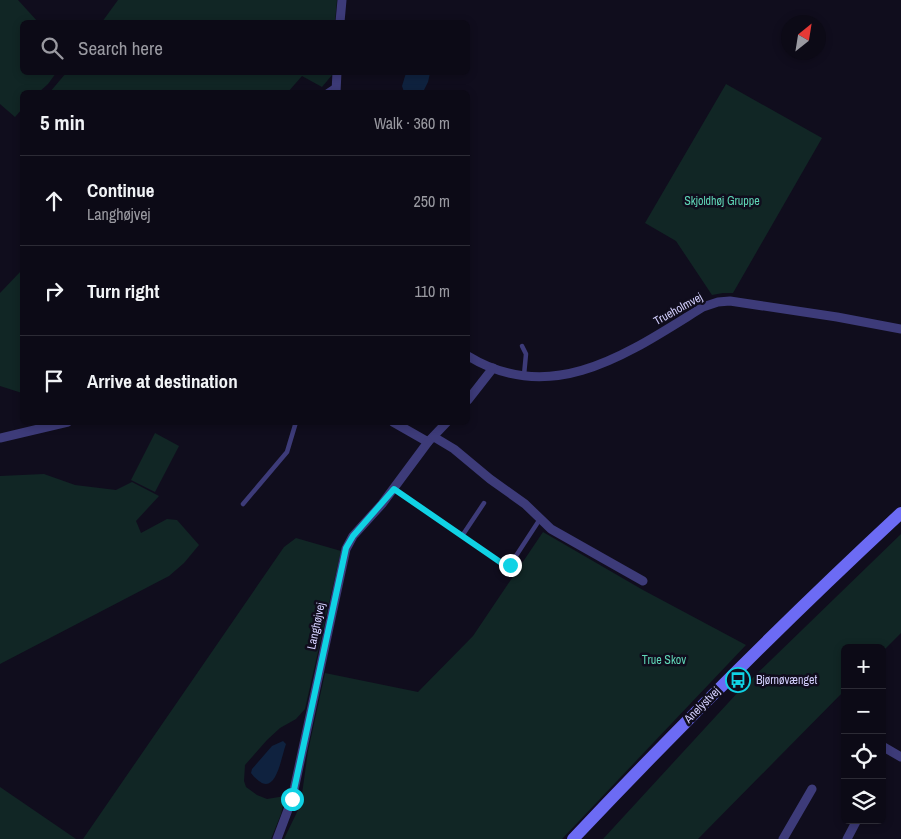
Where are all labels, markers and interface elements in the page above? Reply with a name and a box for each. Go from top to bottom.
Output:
north arrow [781,15,826,60]
search box [20,20,470,75]
icon: search [38,34,66,62]
text: Search here [78,35,163,61]
text: 5 min [40,108,85,137]
text: Walk · 360 m [374,112,450,134]
text: Continue [87,177,155,203]
icon: ahead [40,187,68,215]
text: 250 m [414,190,450,212]
park label: Skjoldhøj Gruppe [684,193,760,209]
text: Langhøjvej [87,203,150,225]
icon: right [40,277,68,305]
text: Turn right [87,278,159,304]
text: 110 m [414,280,450,302]
street label: Trueholmvej [651,289,705,329]
icon: arrive [40,367,68,395]
text: Arrive at destination [87,368,238,394]
route end [499,554,522,577]
street label: Langhøjvej [303,601,329,651]
map controls [841,644,886,824]
button: + [841,644,886,689]
park label: True Skov [642,652,686,668]
bus stop icon: Bjørnøvænget [725,667,751,693]
place label: Bjørnøvænget [756,672,818,688]
street label: Anelystvej [680,683,724,727]
button: − [841,689,886,734]
button: locate [841,734,886,779]
button: layers [841,779,886,824]
route start [281,788,304,811]

